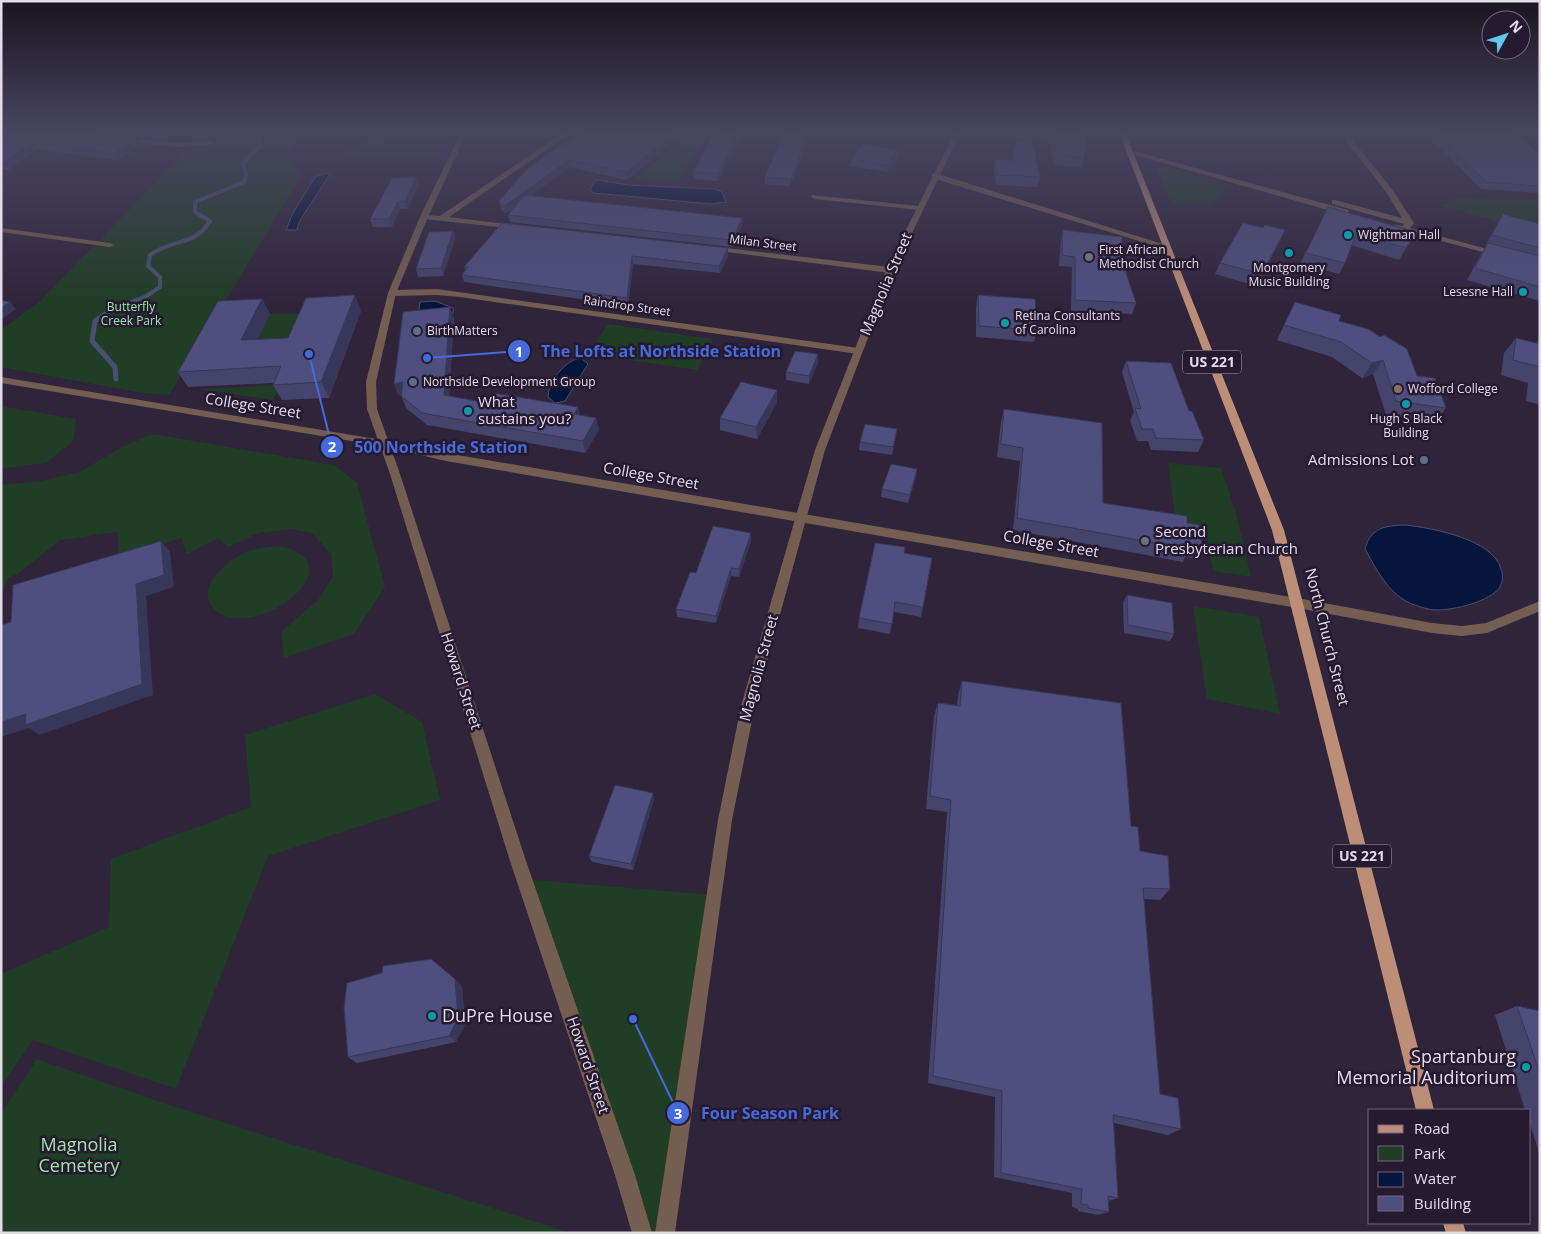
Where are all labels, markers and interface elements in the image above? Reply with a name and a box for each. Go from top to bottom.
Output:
north arrow [1481,10,1531,60]
text: N [1505,16,1527,37]
place label: Wightman Hall [1358,226,1440,243]
street label: Magnolia Street [854,229,916,338]
marker: Wightman Hall [1342,229,1354,241]
street label: Milan Street [729,230,798,255]
place label: First African Methodist Church [1099,241,1199,272]
marker: Montgomery Music Building [1283,247,1295,259]
marker: First African Methodist Church [1083,251,1095,263]
place label: Montgomery Music Building [1248,259,1330,290]
place label: Lesesne Hall [1443,283,1513,300]
marker: Lesesne Hall [1517,286,1529,298]
street label: Raindrop Street [582,291,672,320]
park label: Butterfly Creek Park [101,298,162,329]
place label: Retina Consultants of Carolina [1015,307,1120,338]
marker: Retina Consultants of Carolina [999,317,1011,329]
place label: BirthMatters [427,322,498,339]
marker: BirthMatters [411,325,423,337]
callout: The Lofts at Northside Station [506,336,791,367]
text: The Lofts at Northside Station [541,340,781,362]
text: 1 [515,341,523,361]
road number: US 221 [1183,351,1241,374]
place label: Northside Development Group [423,373,596,390]
marker: Northside Development Group [407,376,419,388]
place label: Wofford College [1408,380,1498,397]
marker: Wofford College [1392,383,1404,395]
street label: College Street [204,388,303,422]
place label: What sustains you? [478,391,572,428]
marker: Hugh S Black Building [1400,398,1412,410]
marker: What sustains you? [462,405,474,417]
place label: Hugh S Black Building [1370,410,1443,441]
callout: 500 Northside Station [319,432,538,463]
text: 2 [328,436,337,456]
text: 500 Northside Station [354,436,528,458]
place label: Admissions Lot [1308,449,1414,469]
marker: Admissions Lot [1418,454,1430,466]
street label: College Street [602,457,701,493]
place label: Second Presbyterian Church [1155,521,1298,558]
street label: College Street [1002,525,1101,561]
marker: Second Presbyterian Church [1139,535,1151,547]
street label: North Church Street [1301,566,1355,708]
street label: Magnolia Street [734,612,782,723]
street label: Howard Street [437,630,487,732]
road number: US 221 [1333,844,1391,868]
place label: DuPre House [442,1003,553,1027]
marker: DuPre House [426,1010,438,1022]
street label: Howard Street [563,1014,615,1116]
place label: Spartanburg Memorial Auditorium [1336,1044,1516,1089]
marker: Spartanburg Memorial Auditorium [1520,1061,1532,1073]
callout: Four Season Park [666,1098,849,1129]
text: Four Season Park [701,1102,839,1124]
text: 3 [674,1103,682,1123]
legend [1368,1109,1531,1224]
text: Road [1414,1118,1450,1138]
park label: Magnolia Cemetery [38,1132,121,1177]
text: Park [1414,1143,1445,1163]
text: Water [1414,1168,1456,1188]
text: Building [1414,1193,1471,1213]

